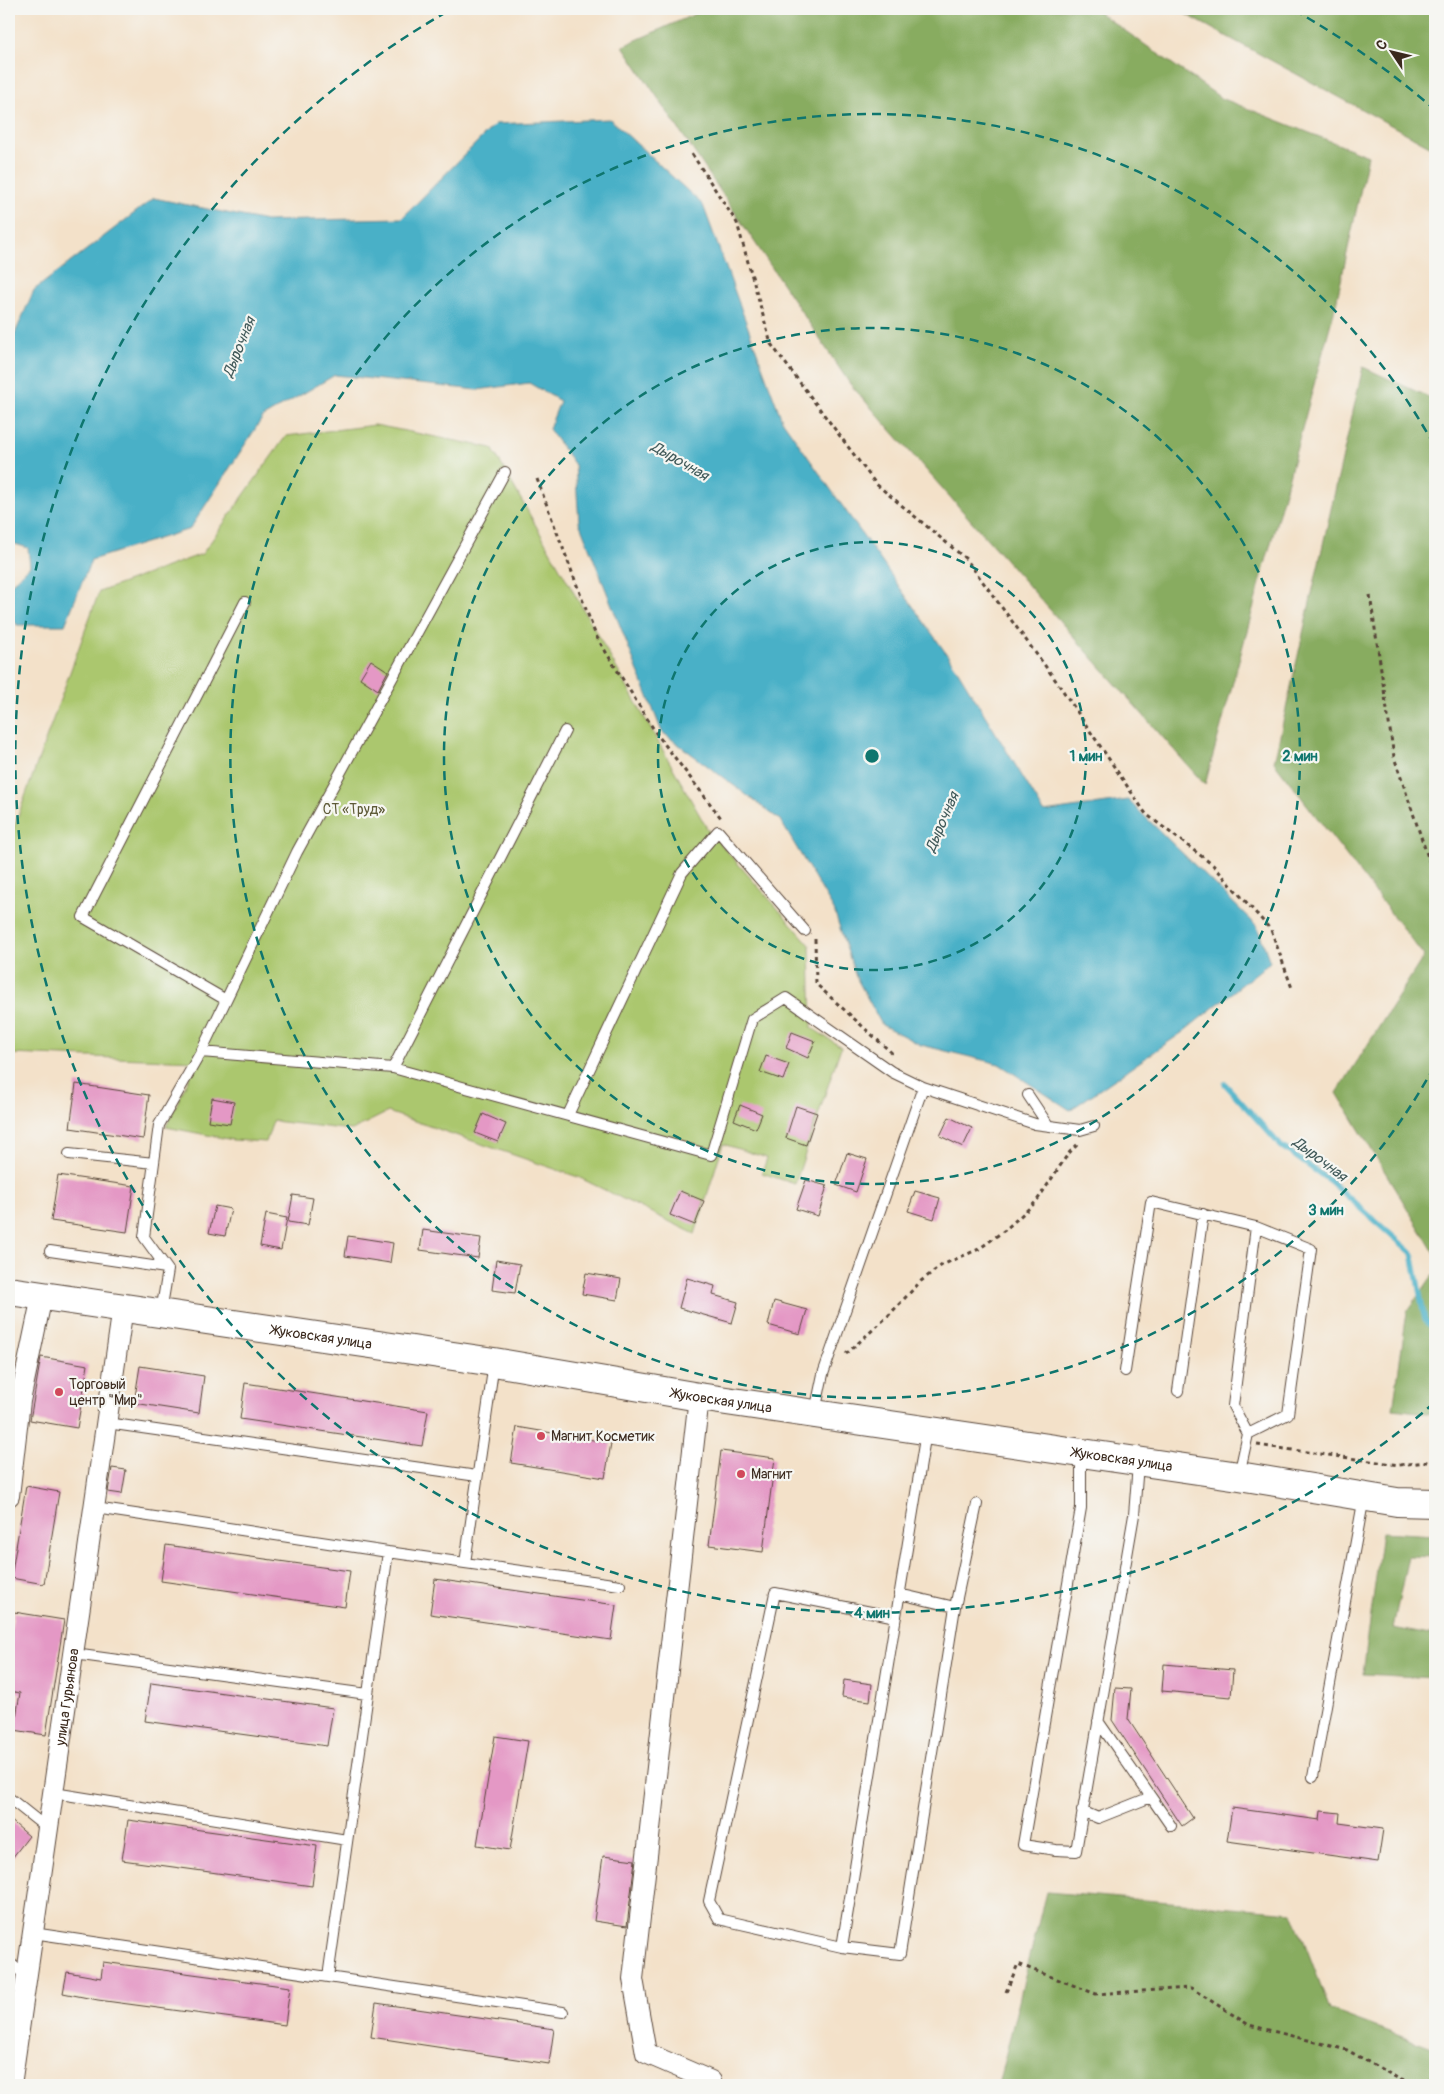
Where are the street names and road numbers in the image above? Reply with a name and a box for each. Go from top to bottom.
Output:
street label: Жуковская улица [268,1321,373,1353]
street label: Жуковская улица [668,1384,773,1417]
street label: Жуковская улица [1069,1443,1174,1475]
street label: улица Гурьянова [52,1647,83,1748]

